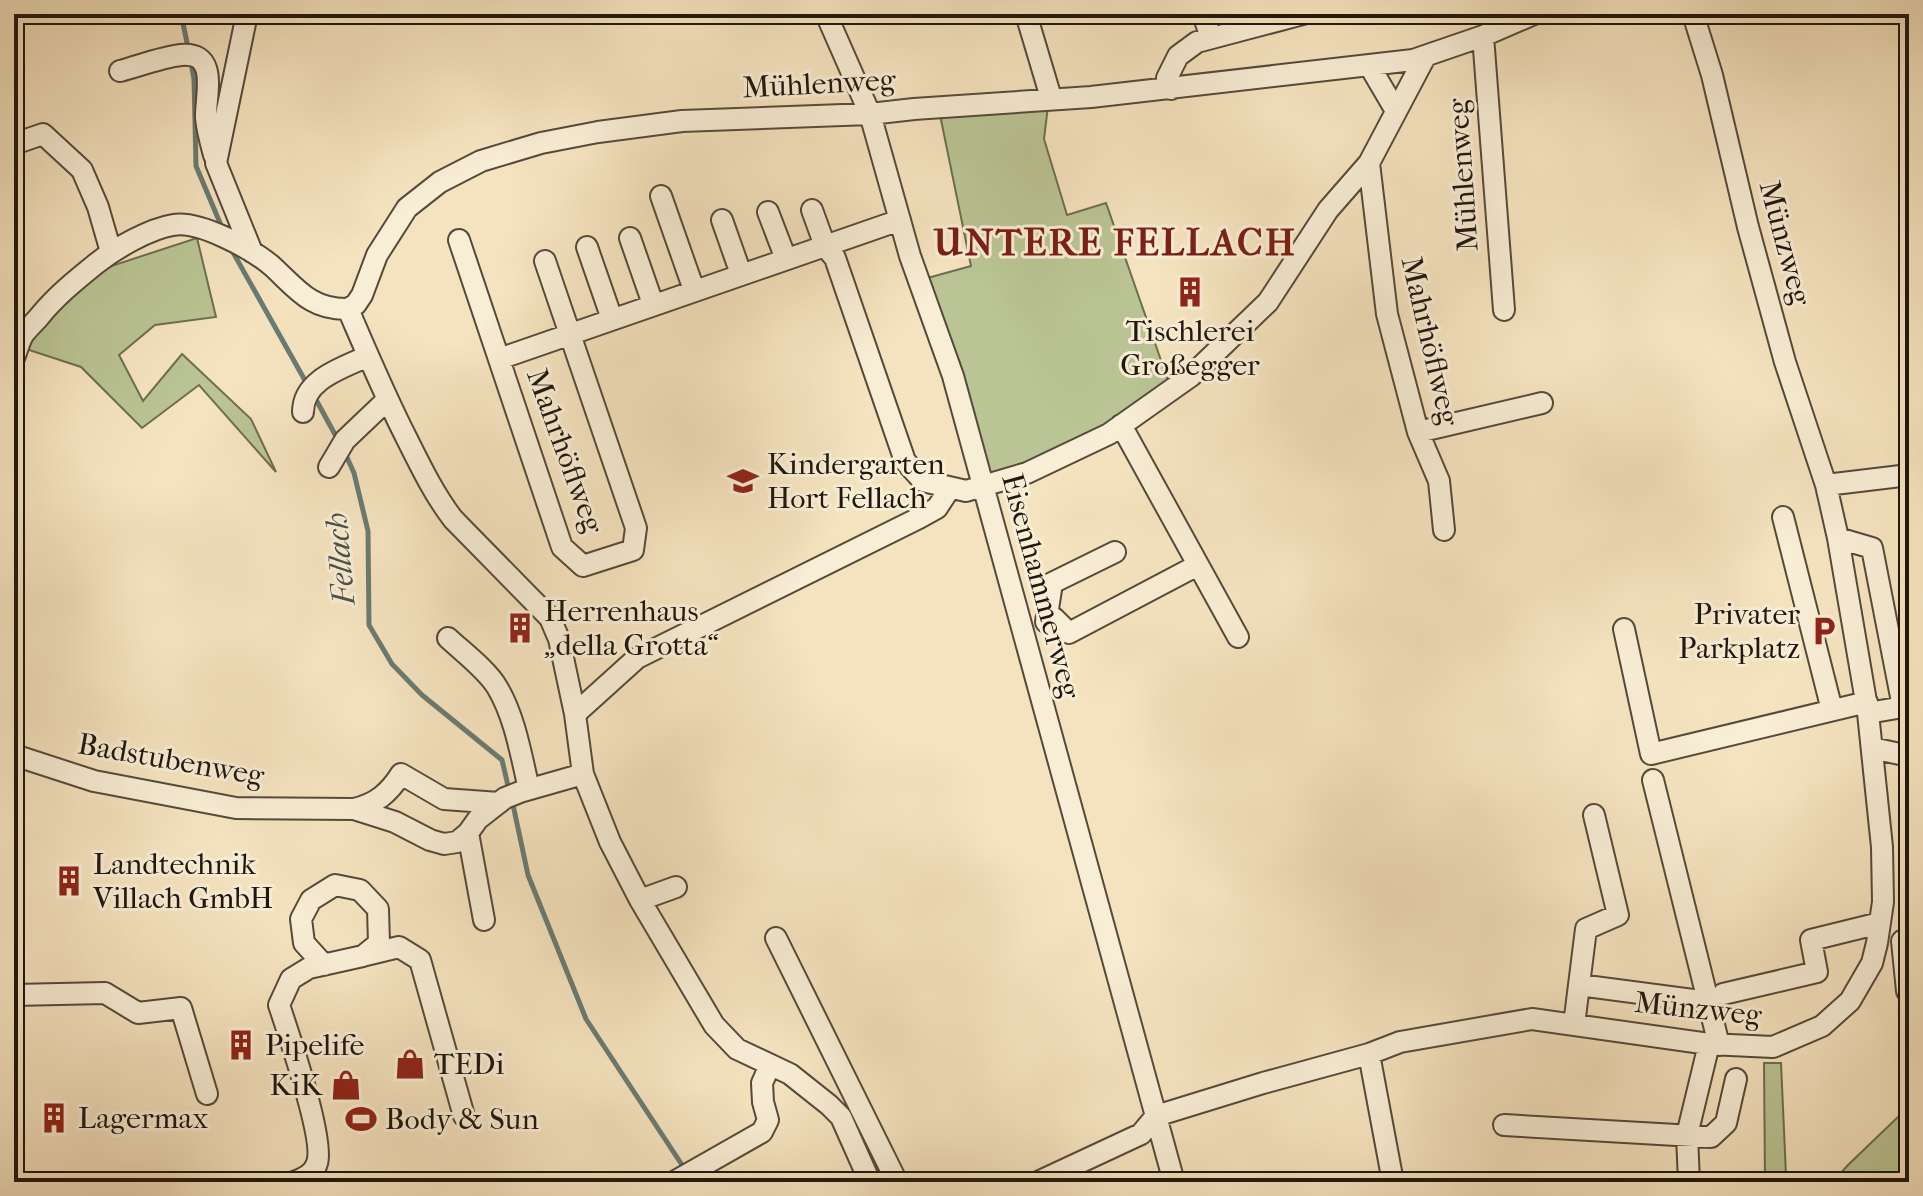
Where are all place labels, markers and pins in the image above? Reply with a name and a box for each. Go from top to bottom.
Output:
building icon: Tischlerei Großegger [1173,275,1207,309]
place label: Tischlerei Großegger [1120,314,1260,383]
place label: Kindergarten Hort Fellach [767,447,945,516]
school or university icon: Kindergarten Hort Fellach [726,464,760,498]
place label: Herrenhaus „della Grotta“ [544,594,719,663]
place label: Privater Parkplatz [1678,597,1800,666]
building icon: Herrenhaus „della Grotta“ [503,611,537,645]
parking icon: Privater Parkplatz [1807,614,1841,648]
place label: Landtechnik Villach GmbH [92,847,273,916]
building icon: Landtechnik Villach GmbH [52,864,86,898]
building icon: Pipelife [224,1028,258,1062]
place label: Pipelife [265,1028,365,1063]
shop icon: TEDi [393,1047,427,1081]
place label: TEDi [434,1047,504,1082]
place label: KiK [270,1068,323,1103]
shop icon: KiK [329,1068,363,1102]
building icon: Lagermax [37,1101,71,1135]
place label: Lagermax [78,1101,208,1136]
sports icon: Body & Sun [344,1102,378,1136]
place label: Body & Sun [385,1102,540,1137]

